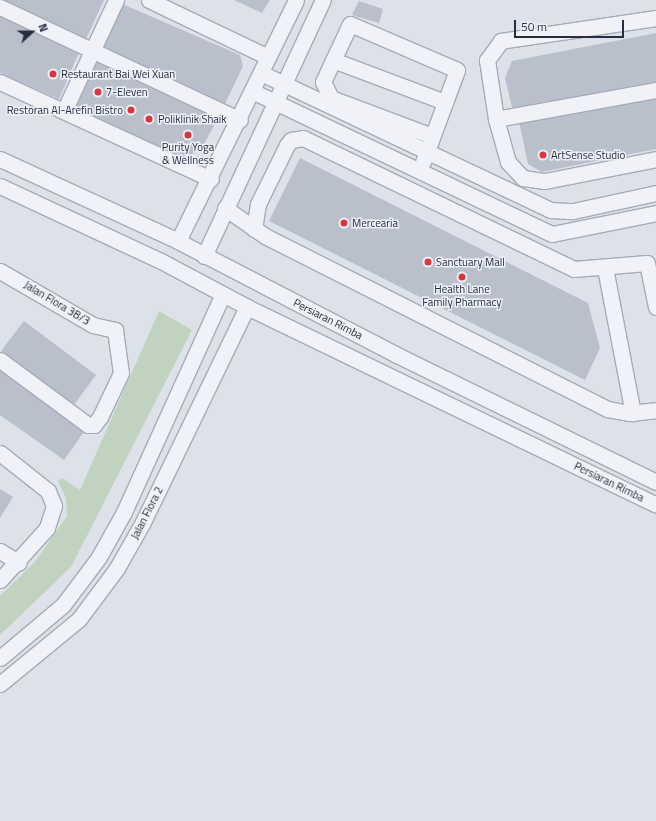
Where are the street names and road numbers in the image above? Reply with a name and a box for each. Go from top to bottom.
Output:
street label: Jalan Flora 3B/3 [22,278,92,328]
street label: Persiaran Rimba [291,296,365,342]
street label: Persiaran Rimba [572,459,646,505]
street label: Jalan Flora 2 [128,485,166,541]

